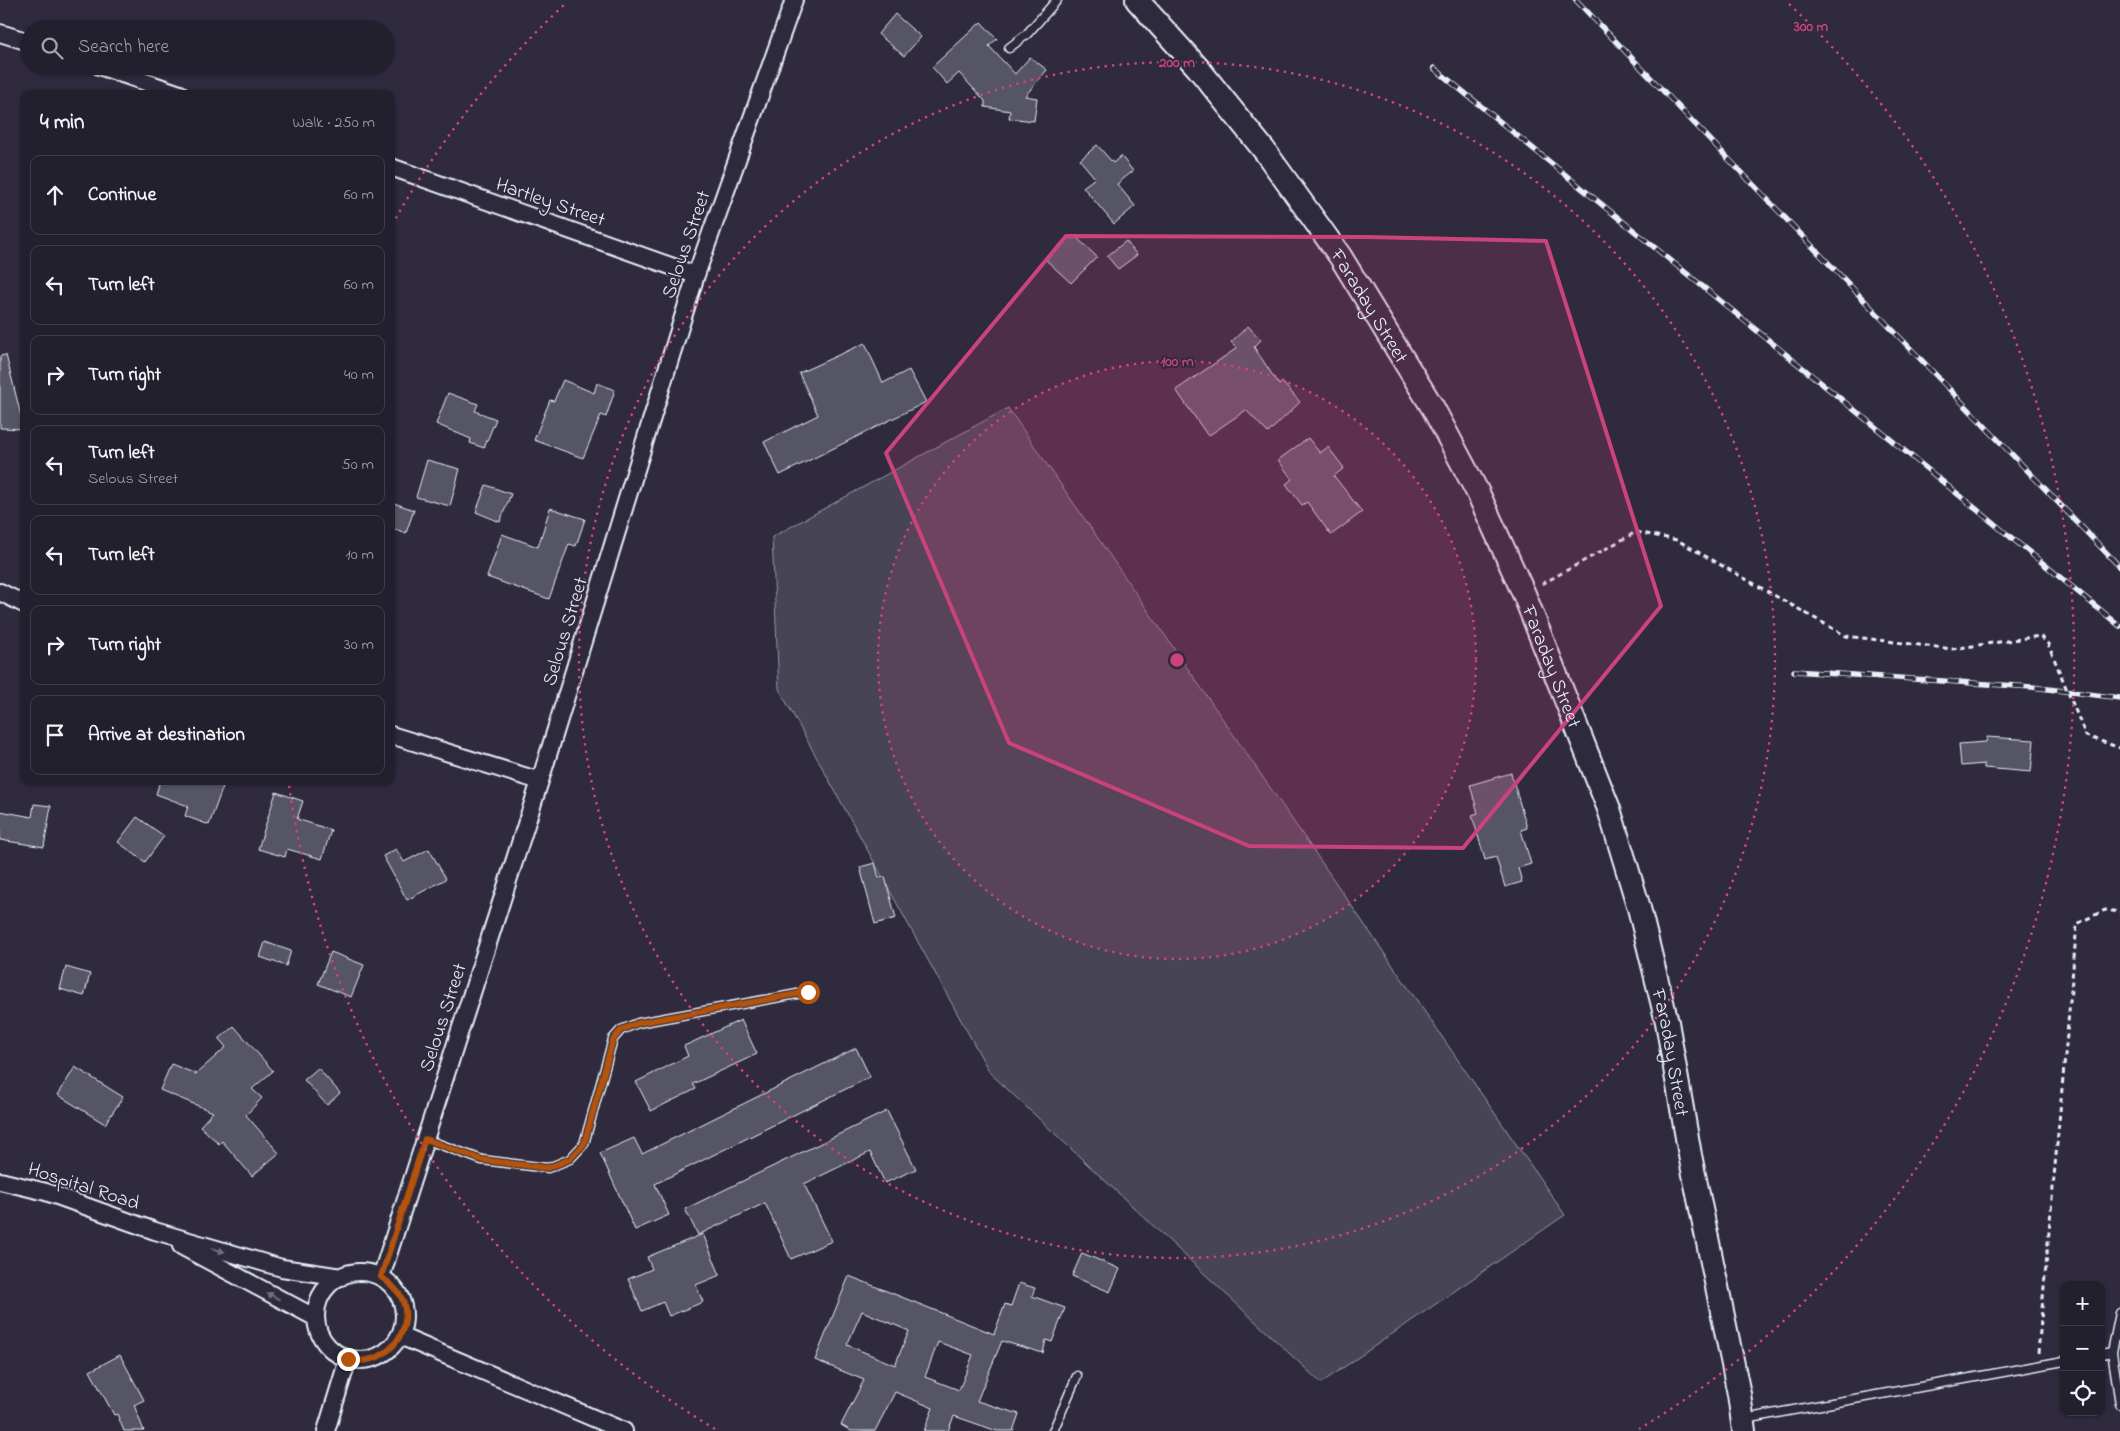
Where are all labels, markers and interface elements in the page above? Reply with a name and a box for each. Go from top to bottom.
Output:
text: 300 m [1793,16,1829,38]
search box [20,20,395,75]
icon: search [38,34,66,62]
text: Search here [78,34,169,61]
text: 200 m [1158,52,1195,74]
text: 4 min [40,108,84,138]
text: Walk · 250 m [292,111,375,135]
street label: Hartley Street [491,171,609,236]
icon: ahead [41,181,69,209]
text: Continue [88,182,156,209]
text: 60 m [344,183,374,207]
street label: Selous Street [655,187,719,303]
street label: Faraday Street [1322,243,1414,370]
icon: left [41,271,69,299]
text: Turn left [88,272,155,299]
text: 60 m [344,273,374,297]
text: 100 m [1160,351,1194,373]
icon: right [41,361,69,389]
text: Turn right [88,362,161,389]
text: 40 m [344,363,374,387]
text: Turn left [88,440,155,467]
icon: left [41,451,69,479]
text: 50 m [342,453,374,477]
text: Selous Street [88,467,178,491]
icon: left [41,541,69,569]
text: Turn left [88,542,155,569]
text: 10 m [346,543,374,567]
street label: Selous Street [536,573,597,690]
street label: Faraday Street [1513,601,1588,733]
icon: right [41,631,69,659]
text: Turn right [88,632,161,659]
text: 30 m [344,633,374,657]
centre of rings [1168,651,1186,669]
icon: arrive [41,721,69,749]
text: Arrive at destination [88,722,245,749]
street label: Selous Street [413,960,476,1076]
route start [797,981,820,1004]
street label: Faraday Street [1642,985,1695,1119]
street label: Hospital Road [24,1156,143,1219]
one-way arrow [211,1246,226,1254]
map controls [2060,1281,2105,1416]
button: + [2060,1281,2105,1326]
one-way arrow [266,1291,279,1300]
button: − [2060,1326,2105,1371]
route end [337,1348,360,1371]
button: locate [2060,1371,2105,1416]

